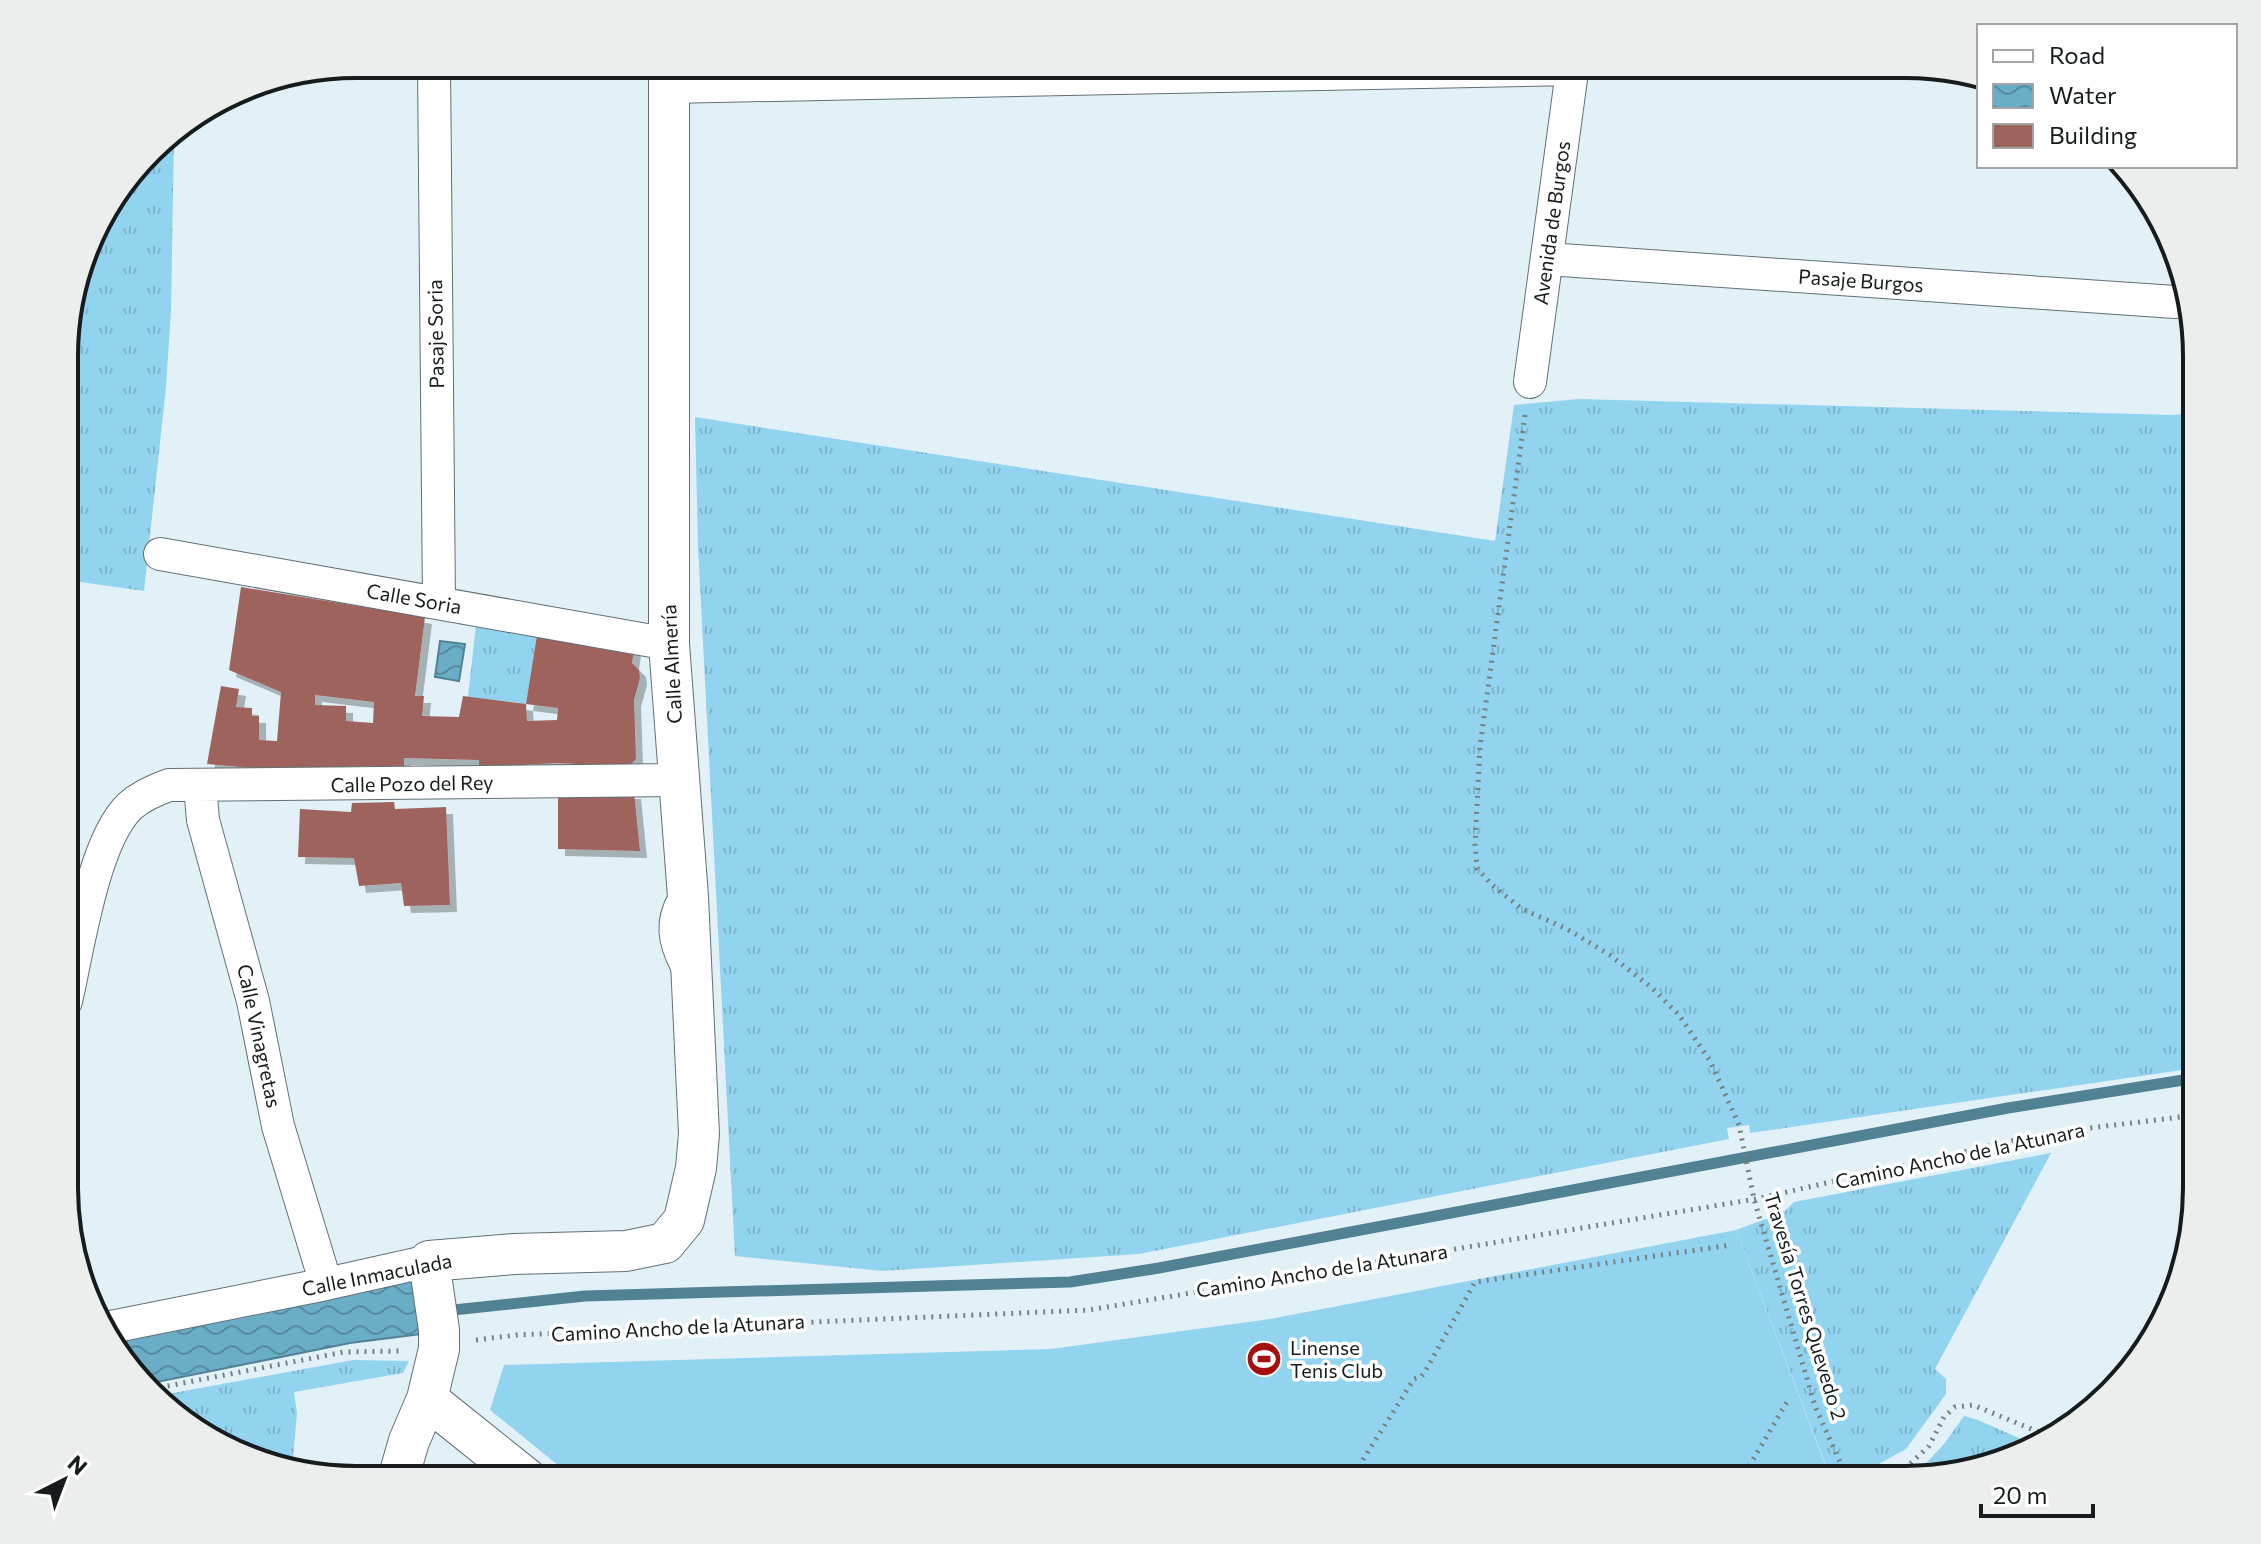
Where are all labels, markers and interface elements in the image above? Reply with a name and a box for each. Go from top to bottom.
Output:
legend [1977,24,2237,168]
text: Road [2049,40,2105,69]
text: Water [2049,80,2117,109]
text: Building [2049,120,2137,149]
street label: Avenida de Burgos [1528,139,1574,306]
street label: Pasaje Burgos [1798,264,1925,296]
street label: Pasaje Soria [422,279,448,389]
street label: Calle Soria [365,578,464,618]
street label: Calle Almería [656,604,686,724]
street label: Calle Pozo del Rey [330,770,494,796]
street label: Calle Vinagretas [233,962,287,1110]
street label: Camino Ancho de la Atunara [1833,1117,2087,1193]
street label: Travesía Torres Quevedo 2 [1760,1189,1852,1423]
street label: Camino Ancho de la Atunara [1194,1238,1449,1302]
street label: Calle Inmaculada [300,1248,454,1300]
street label: Camino Ancho de la Atunara [550,1308,806,1346]
place label: Linense Tenis Club [1290,1335,1383,1382]
sports icon: Linense Tenis Club [1245,1340,1283,1378]
north arrow [24,1440,104,1520]
text: N [63,1449,93,1480]
scale bar [1981,1468,2093,1518]
text: 20 m [1993,1480,2047,1509]

